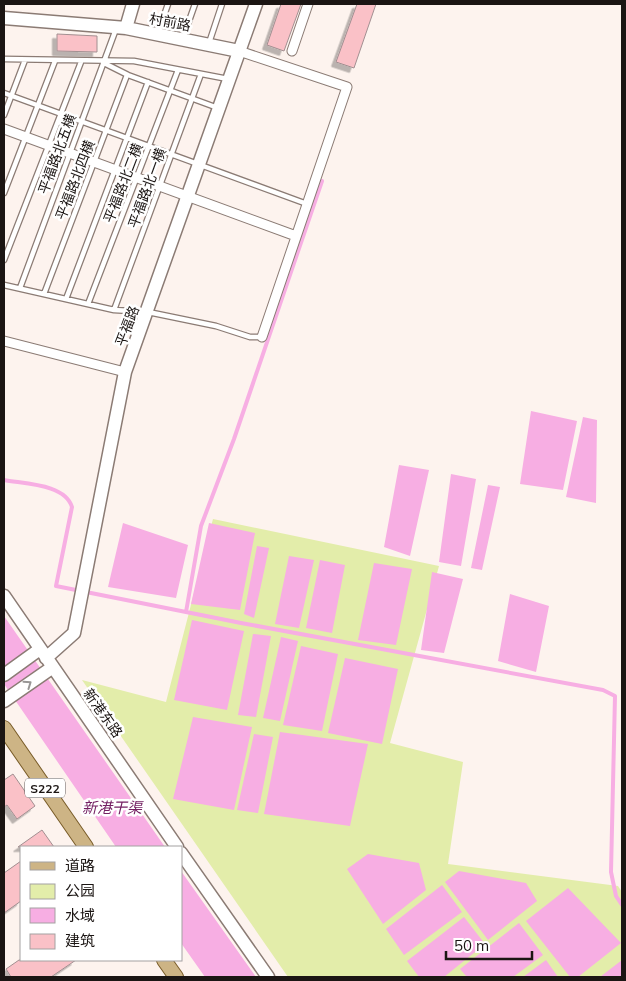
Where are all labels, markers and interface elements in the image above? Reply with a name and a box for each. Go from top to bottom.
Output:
street label: 村前路 [148,9,192,35]
street label: 平福路北五横 [34,111,80,197]
street label: 平福路北四横 [52,137,99,222]
street label: 平福路北二横 [100,140,147,225]
street label: 平福路北一横 [124,145,170,231]
street label: 平福路 [111,303,143,349]
one-way arrow [22,681,32,690]
street label: 新港东路 [80,685,126,741]
road number: S222 [25,778,65,798]
water label: 新港干渠 [82,798,144,817]
legend [20,846,182,961]
text: 道路 [65,856,95,875]
text: 公园 [65,881,95,900]
text: 水域 [65,906,95,925]
scale bar [446,928,532,960]
text: 建筑 [65,931,95,950]
text: 50 m [454,936,489,955]

